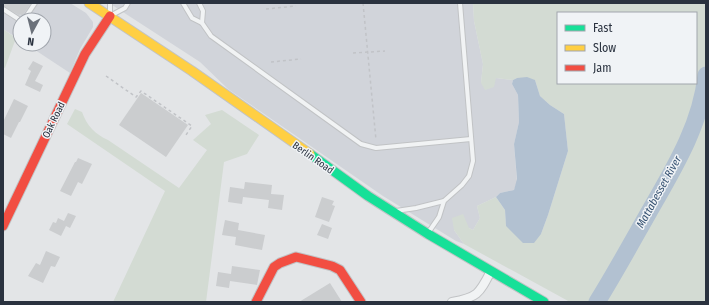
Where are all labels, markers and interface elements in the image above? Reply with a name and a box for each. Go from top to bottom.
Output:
north arrow [12,12,52,52]
legend [557,12,697,84]
text: Fast [593,21,612,35]
text: N [27,35,35,48]
text: Slow [593,41,616,55]
text: Jam [593,61,611,75]
street label: Oak Road [40,100,68,140]
street label: Berlin Road [290,139,336,177]
water label: Mattabesset River [634,153,685,230]

